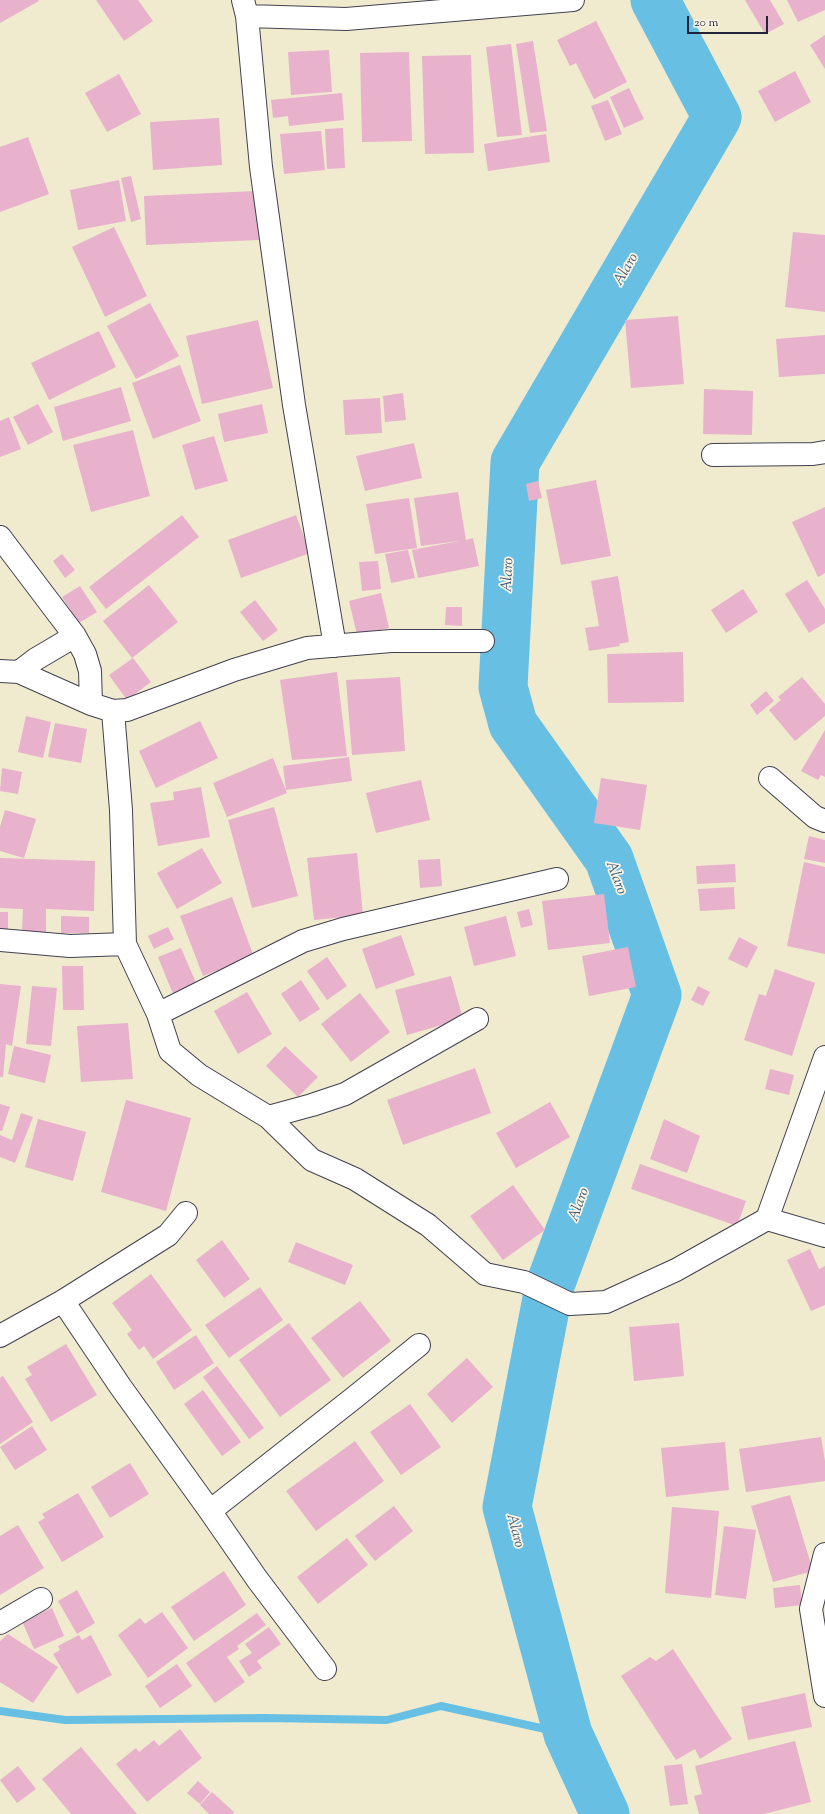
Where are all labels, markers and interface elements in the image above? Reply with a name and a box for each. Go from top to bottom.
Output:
scale bar [689,8,770,34]
text: 20 m [694,14,718,32]
water label: Alaro [611,251,643,289]
water label: Alaro [499,557,519,593]
water label: Alaro [600,859,630,897]
water label: Alaro [566,1186,594,1224]
water label: Alaro [501,1512,527,1550]

